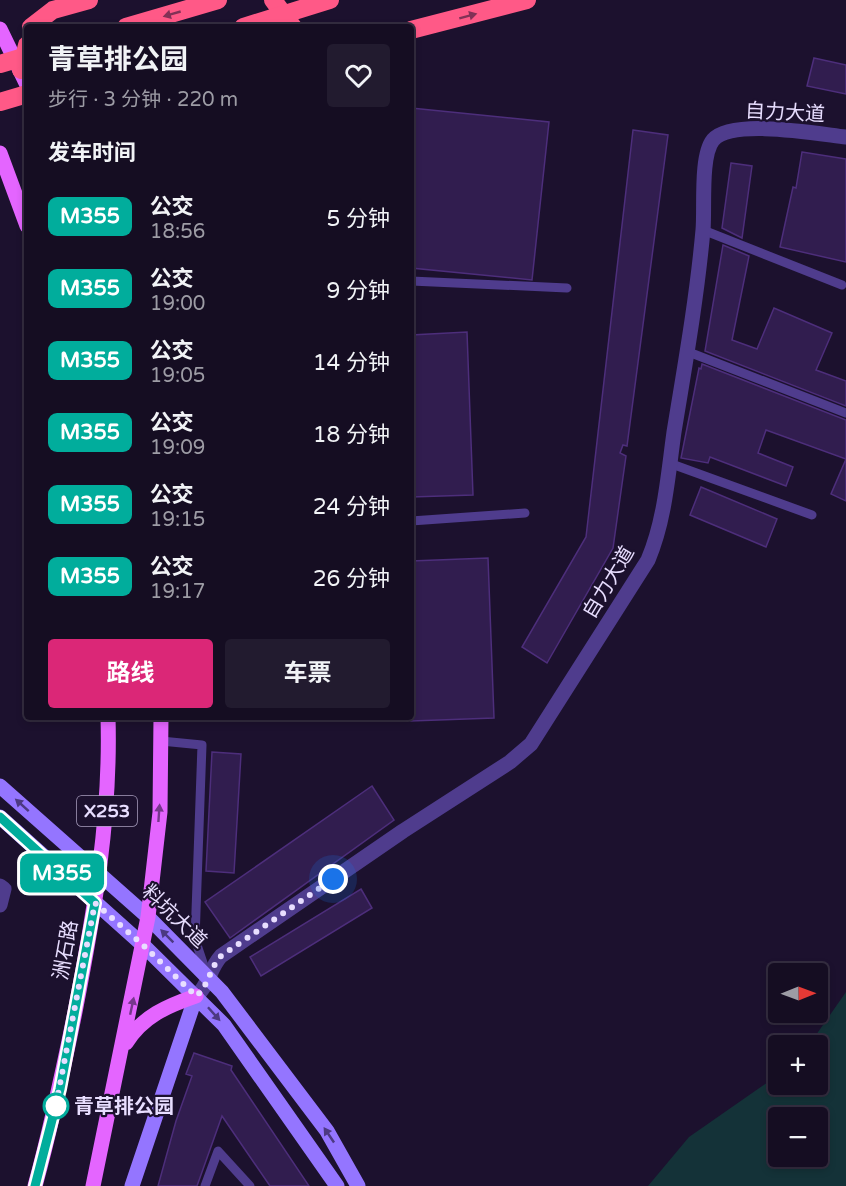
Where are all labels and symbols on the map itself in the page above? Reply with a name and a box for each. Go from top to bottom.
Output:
one-way arrow [163,9,181,19]
one-way arrow [459,10,477,20]
street label: 自力大道 [744,99,826,127]
street label: 自力大道 [578,542,640,623]
road number: X253 [77,796,137,826]
one-way arrow [14,798,29,812]
one-way arrow [155,803,164,822]
line badge: M355 [20,854,104,892]
your location [318,864,348,894]
street label: 料坑大道 [137,880,211,953]
street label: 洲石路 [49,919,83,982]
one-way arrow [160,929,174,943]
north arrow [768,963,828,1023]
one-way arrow [128,996,137,1015]
one-way arrow [207,1006,220,1021]
marker: 青草排公园 [43,1093,69,1119]
place label: 青草排公园 [74,1095,174,1119]
one-way arrow [324,1127,335,1143]

